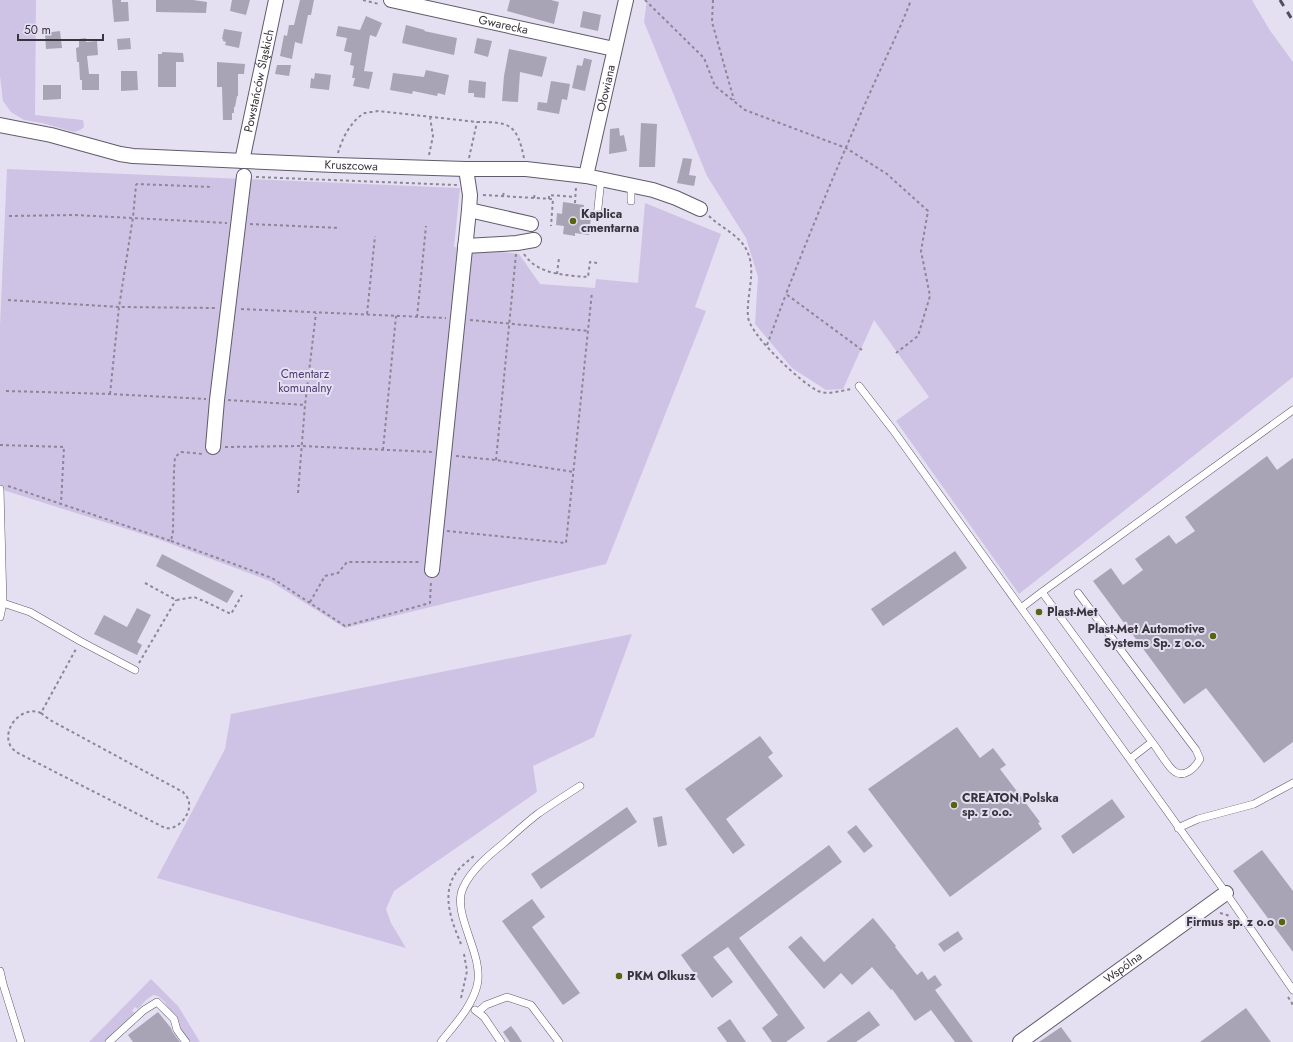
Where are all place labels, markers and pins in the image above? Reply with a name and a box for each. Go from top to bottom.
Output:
place label: Kaplica cmentarna [581,205,639,237]
marker: Kaplica cmentarna [568,216,578,226]
place label: Plast-Met [1047,603,1098,621]
marker: Plast-Met [1034,607,1044,617]
place label: Plast-Met Automotive Systems Sp. z o.o. [1087,620,1205,652]
marker: Plast-Met Automotive Systems Sp. z o.o. [1208,631,1218,641]
place label: CREATON Polska sp. z o.o. [962,789,1059,821]
marker: CREATON Polska sp. z o.o. [949,800,959,810]
place label: Firmus sp. z o.o [1186,913,1274,931]
marker: Firmus sp. z o.o [1277,917,1287,927]
place label: PKM Olkusz [627,967,696,985]
marker: PKM Olkusz [614,971,624,981]

